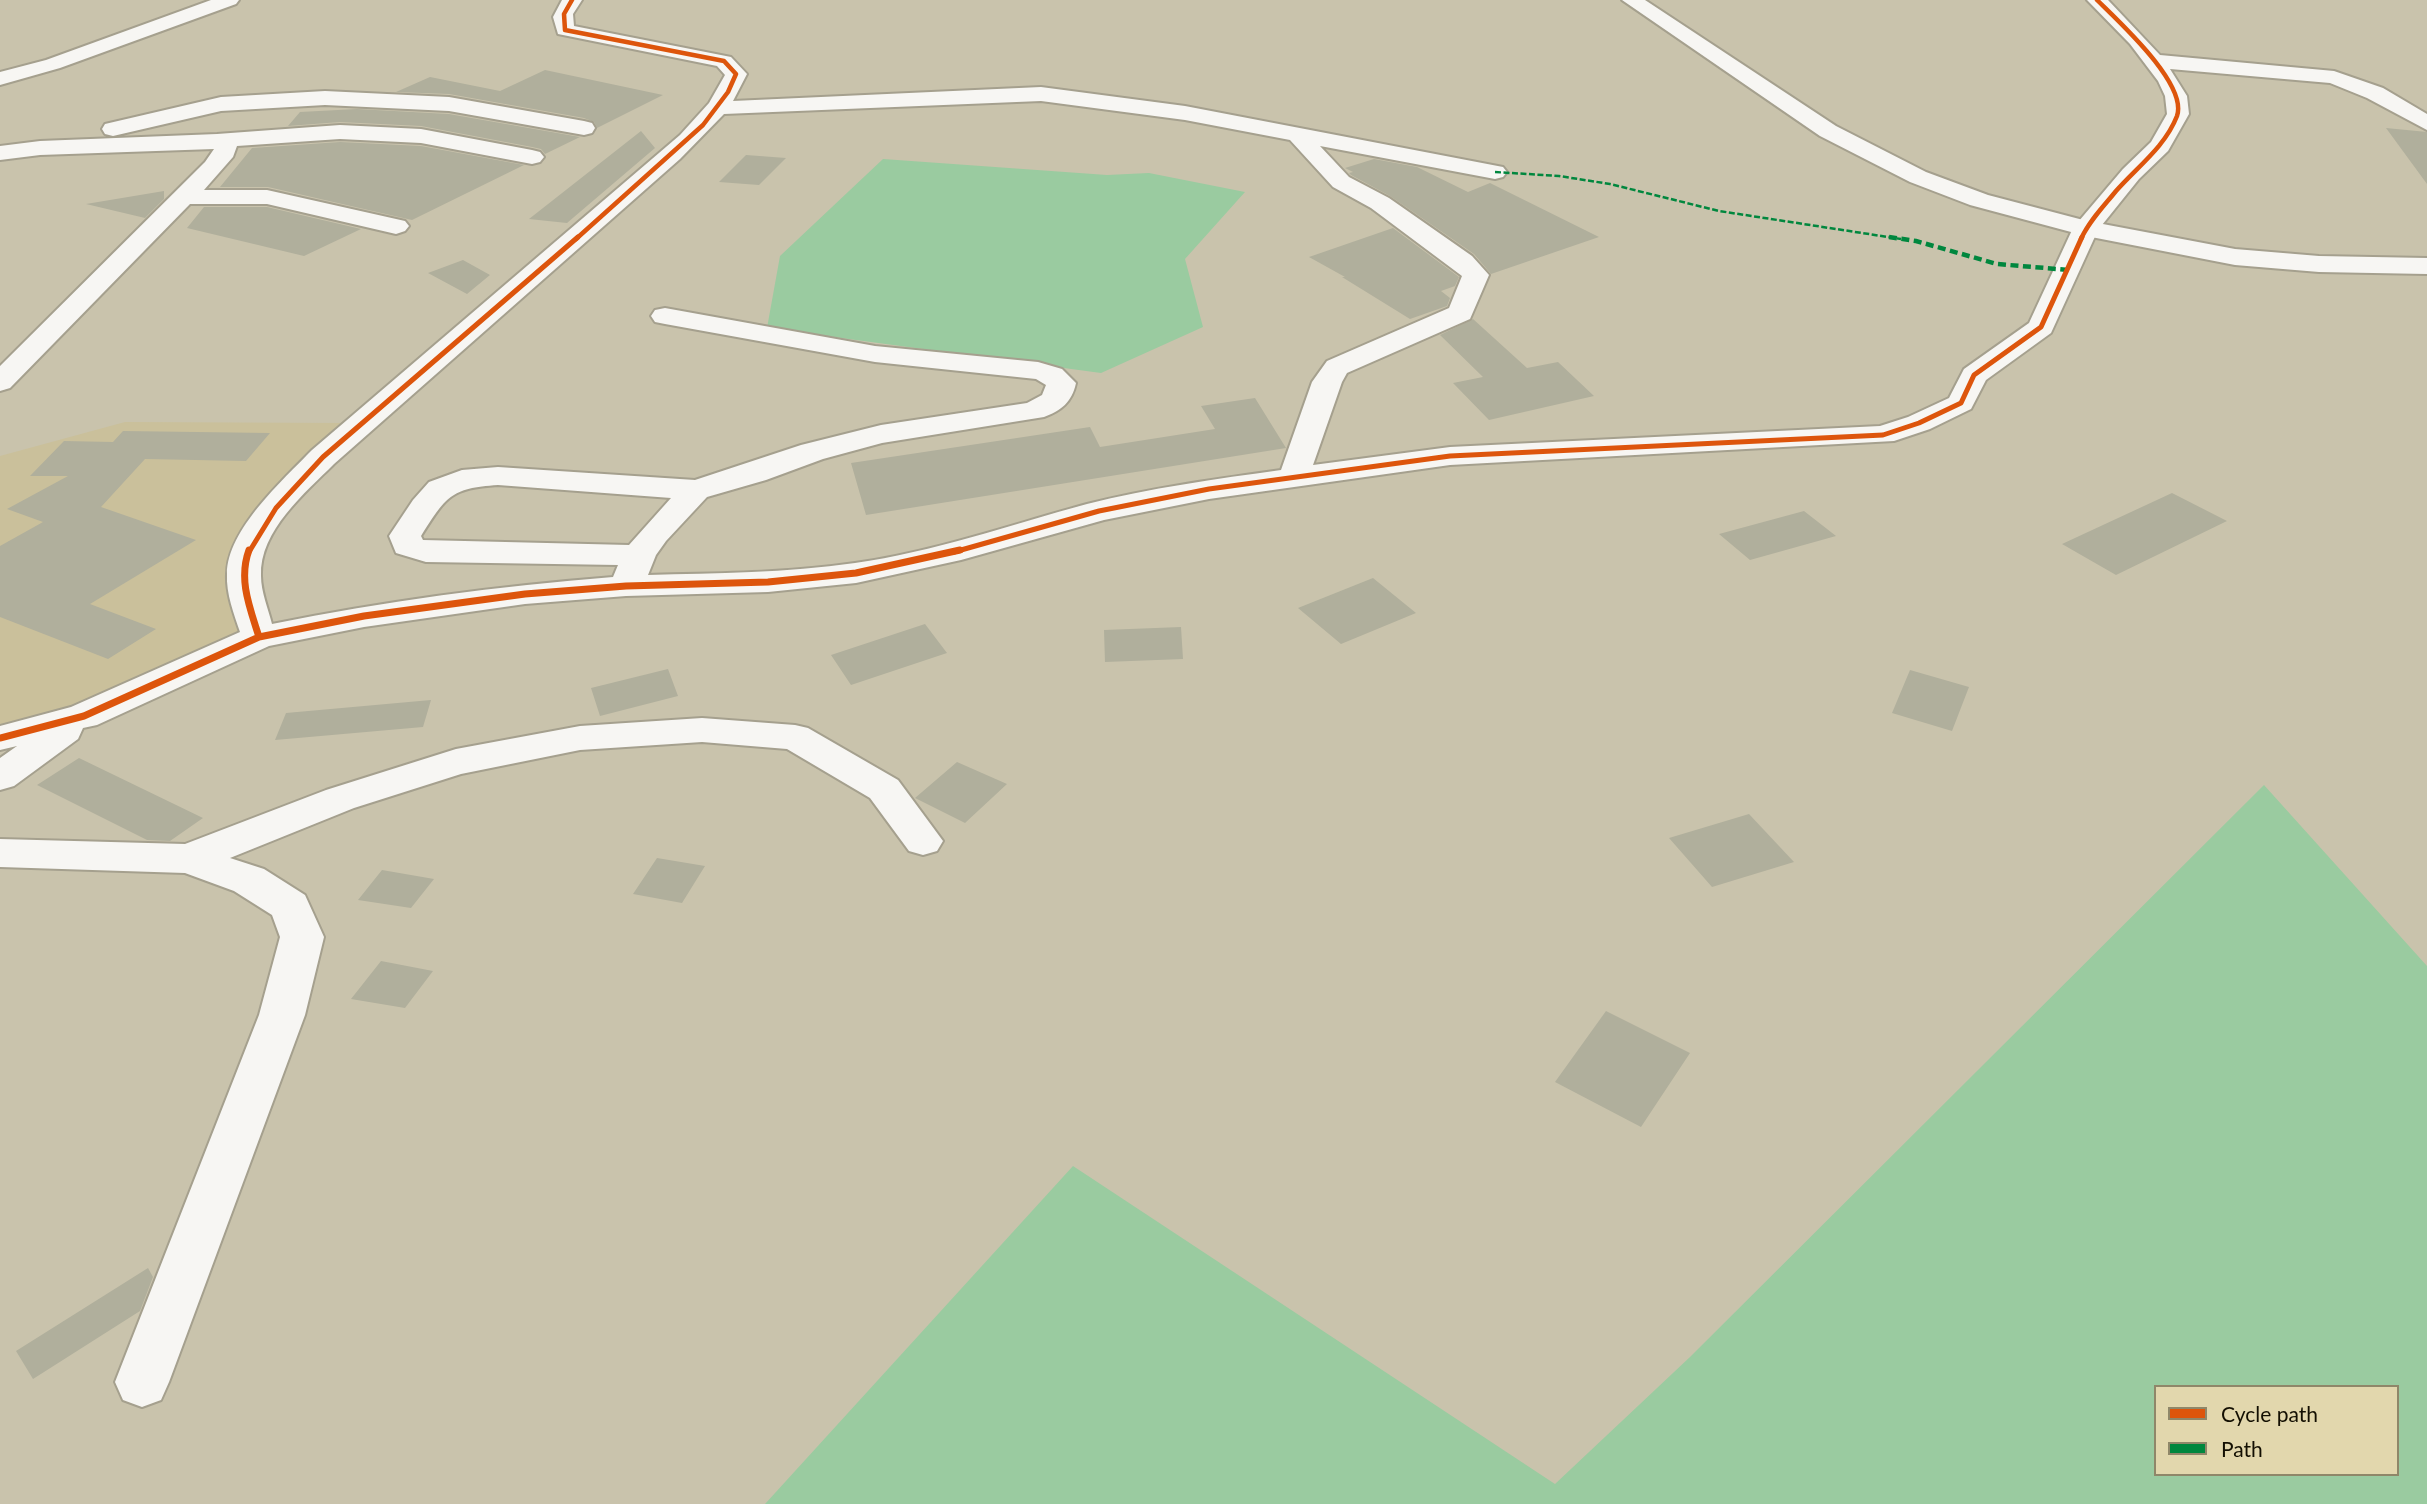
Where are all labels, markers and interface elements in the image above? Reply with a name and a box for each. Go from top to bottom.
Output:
legend [2154,1385,2399,1476]
text: Cycle path [2221,1401,2318,1426]
text: Path [2221,1436,2263,1461]

